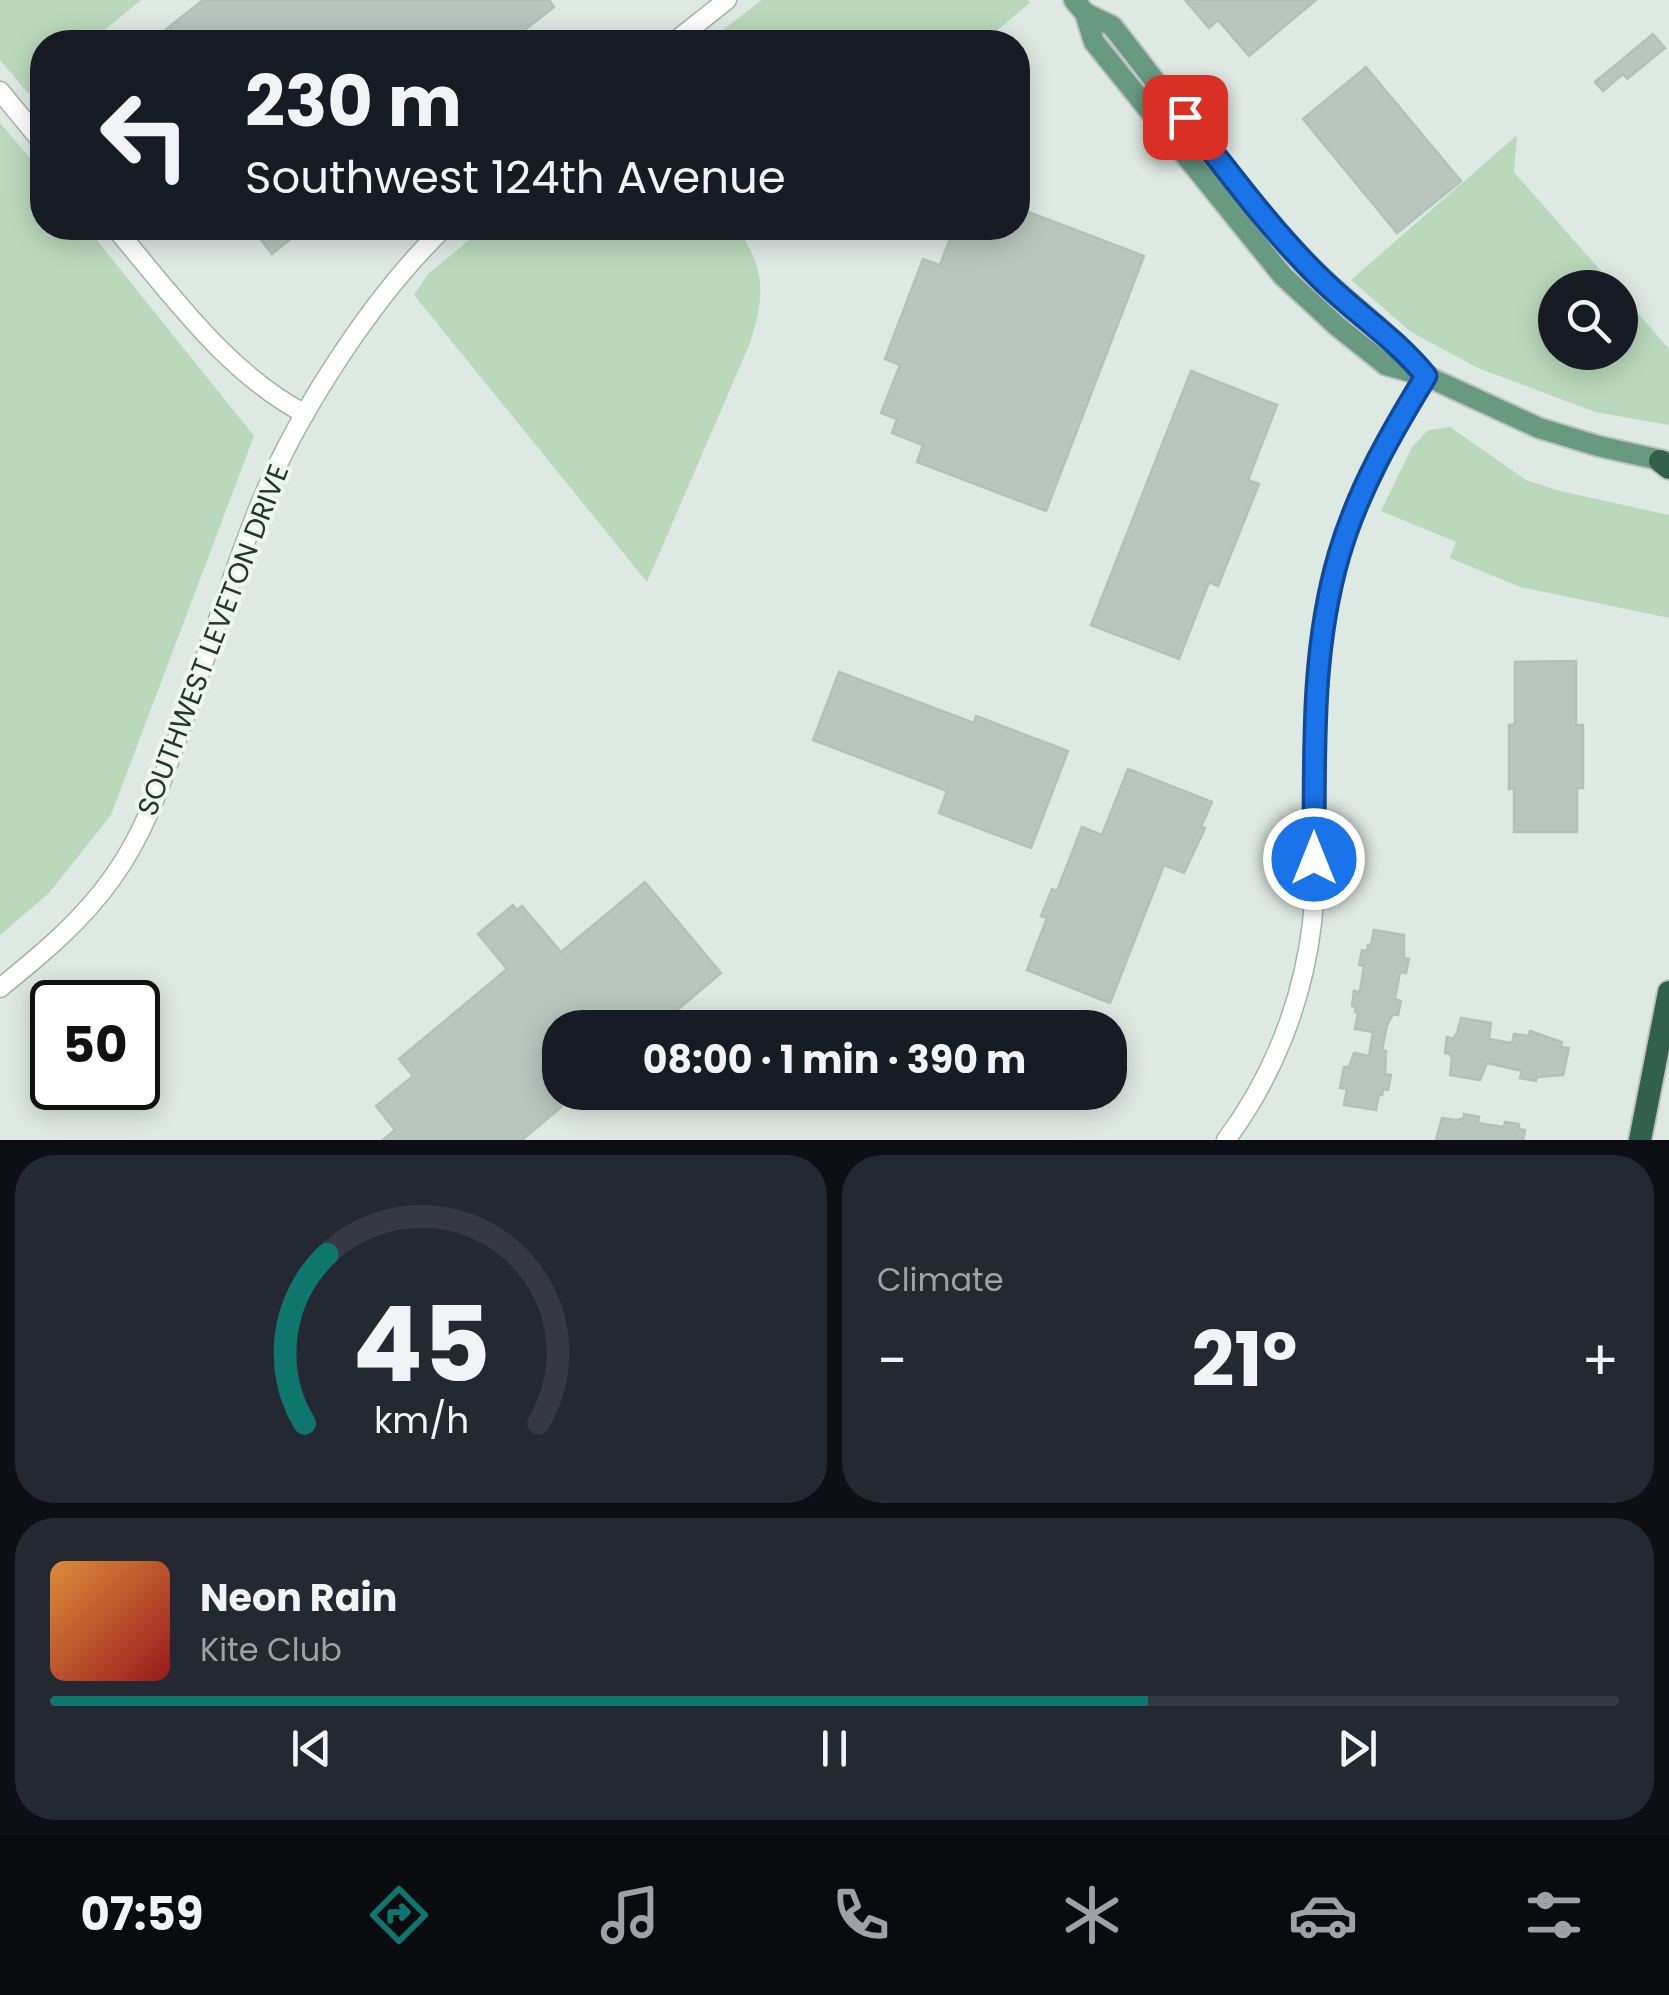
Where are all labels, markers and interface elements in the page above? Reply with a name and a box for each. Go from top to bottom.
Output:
text: 230 m [245,52,462,151]
icon: left [80,70,210,200]
pin [1143,75,1228,160]
icon: arrive [1158,90,1213,145]
text: Southwest 124th Avenue [245,146,786,209]
map controls [1538,270,1638,370]
button: search [1538,270,1638,370]
street label: SOUTHWEST LEVETON DRIVE [128,459,298,821]
position arrow [1262,807,1366,911]
speed limit sign: 50 [30,980,160,1110]
text: 08:00 · 1 min · 390 m [643,1033,1026,1086]
text: Climate [877,1257,1004,1302]
text: 45 [352,1272,490,1417]
text: 21° [1191,1307,1297,1412]
text: − [877,1322,907,1399]
text: + [1581,1322,1619,1399]
text: km/h [373,1395,469,1446]
text: Neon Rain [200,1571,397,1624]
text: Kite Club [200,1627,342,1672]
icon: previous [284,1721,339,1776]
icon: pause [807,1721,862,1776]
icon: next [1330,1721,1385,1776]
icon: directions [364,1880,434,1950]
icon: music [595,1880,665,1950]
icon: phone [826,1880,896,1950]
icon: climate [1057,1880,1127,1950]
icon: car [1288,1880,1358,1950]
icon: filters [1519,1880,1589,1950]
text: 07:59 [80,1883,204,1946]

